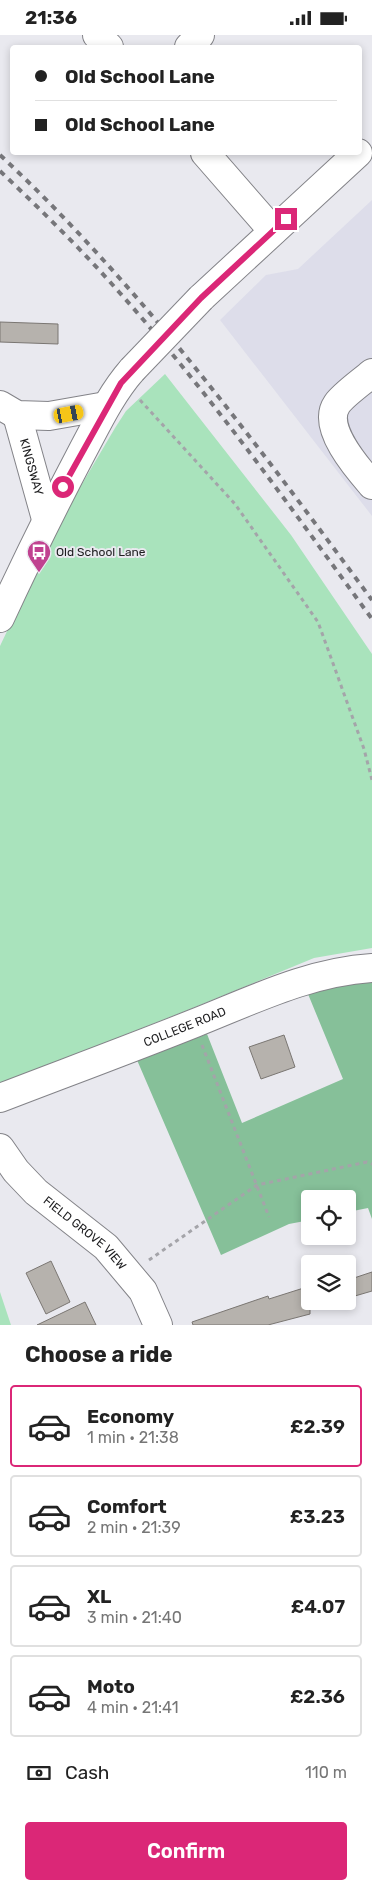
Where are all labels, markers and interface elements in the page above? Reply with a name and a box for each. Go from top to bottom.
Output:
text: 21:36 [25,6,77,29]
text: Old School Lane [65,65,215,88]
text: Old School Lane [65,113,215,136]
route end [275,208,297,230]
car [52,404,85,424]
street label: KINGSWAY [17,437,46,497]
route start [52,476,74,498]
bus stop icon: Old School Lane [26,539,52,573]
place label: Old School Lane [56,545,146,559]
street label: COLLEGE ROAD [142,1004,228,1050]
map controls [301,1190,356,1310]
button: locate [301,1190,356,1245]
street label: FIELD GROVE VIEW [41,1193,129,1273]
button: layers [301,1255,356,1310]
text: Choose a ride [25,1341,172,1368]
icon: car [27,1404,72,1449]
text: Economy [87,1405,174,1428]
text: £2.39 [290,1415,345,1438]
text: 1 min · 21:38 [87,1428,179,1447]
icon: car [27,1494,72,1539]
text: Comfort [87,1495,167,1518]
text: £3.23 [290,1505,345,1528]
text: 2 min · 21:39 [87,1518,181,1537]
icon: car [27,1584,72,1629]
text: XL [87,1585,111,1608]
text: £4.07 [291,1595,345,1618]
text: 3 min · 21:40 [87,1608,182,1627]
icon: car [27,1674,72,1719]
text: Moto [87,1675,135,1698]
text: £2.36 [290,1685,345,1708]
text: 4 min · 21:41 [87,1698,179,1717]
icon: cash [25,1759,53,1787]
text: Cash [65,1761,109,1784]
text: 110 m [305,1763,347,1782]
button: Confirm [25,1822,347,1880]

